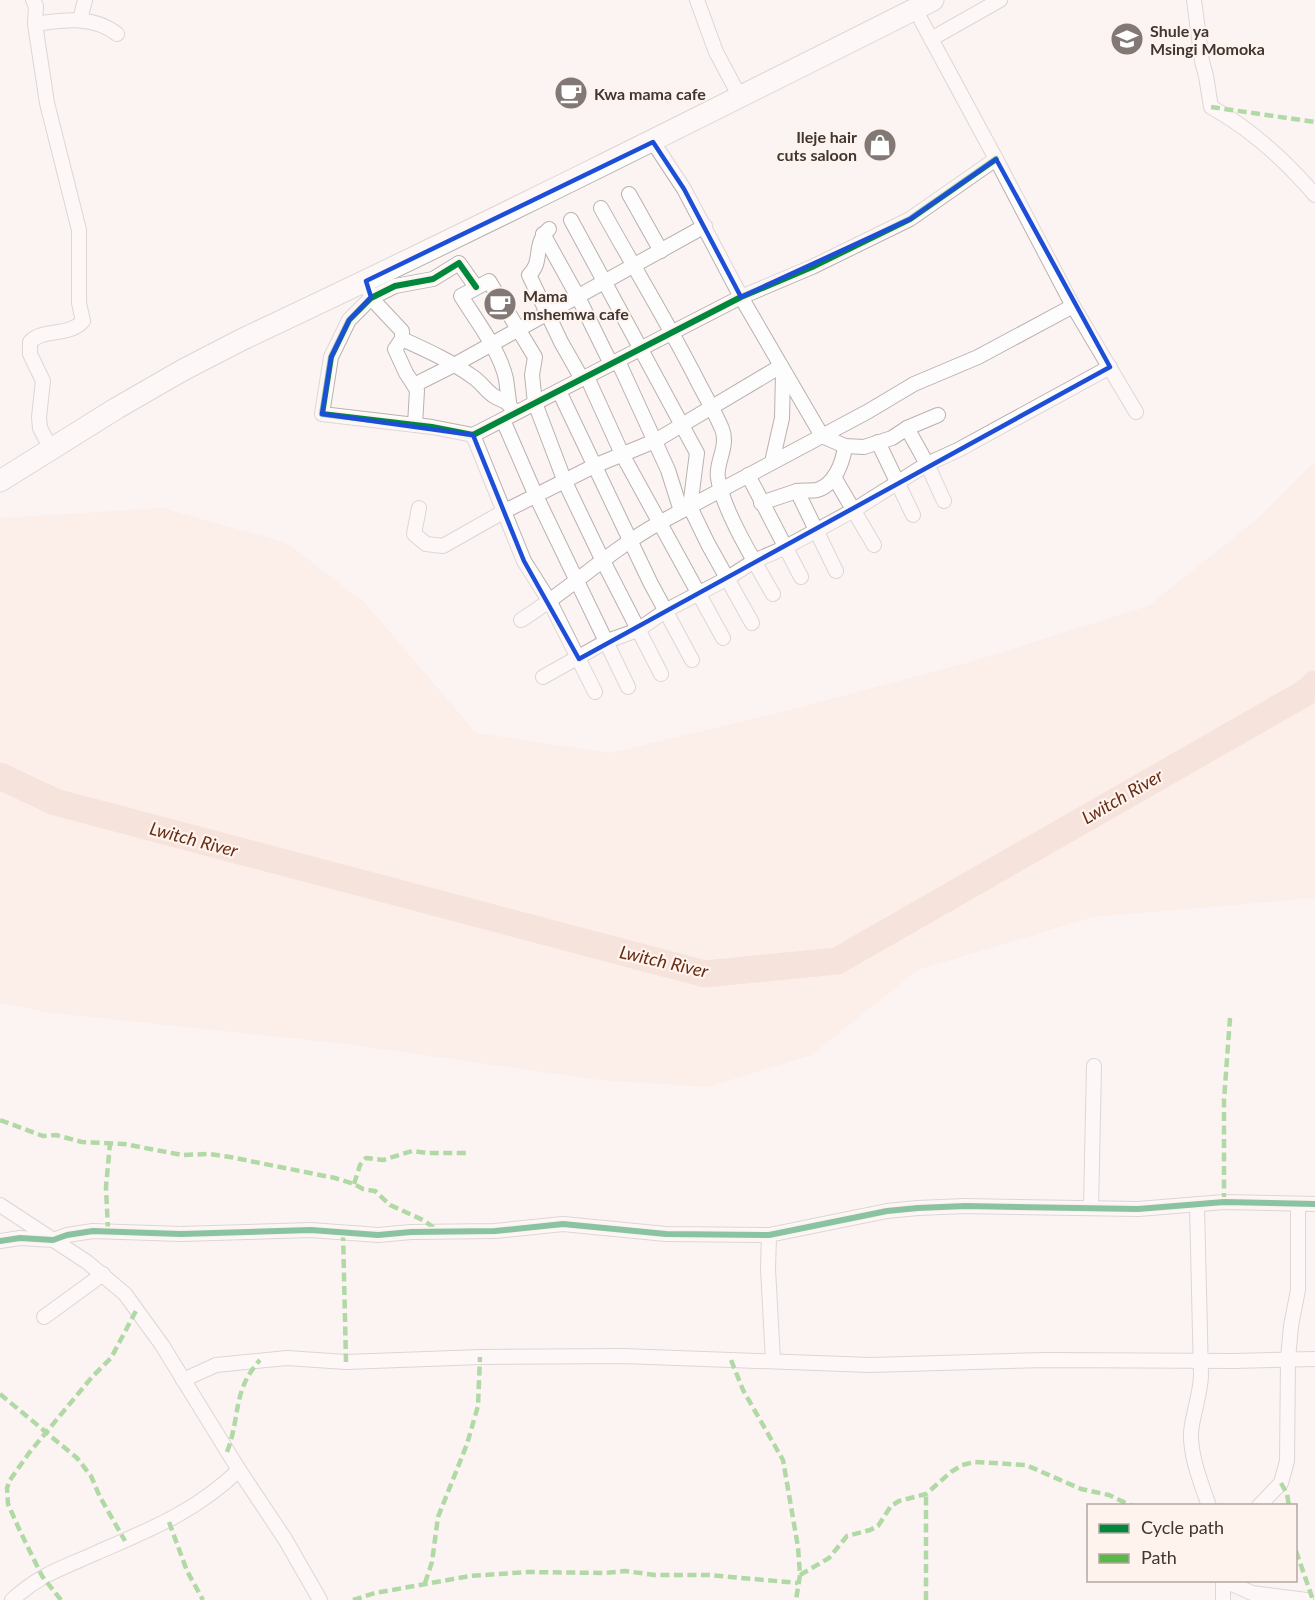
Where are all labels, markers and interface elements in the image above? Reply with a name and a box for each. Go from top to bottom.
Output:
school or university icon: Shule ya Msingi Momoka [1109,21,1145,57]
place label: Shule ya Msingi Momoka [1150,21,1265,58]
cafe icon: Kwa mama cafe [553,75,589,111]
place label: Kwa mama cafe [594,84,706,103]
place label: Ileje hair cuts saloon [777,127,857,164]
shop icon: Ileje hair cuts saloon [862,127,898,163]
cafe icon: Mama mshemwa cafe [482,286,518,322]
place label: Mama mshemwa cafe [523,286,629,323]
water label: Lwitch River [1077,763,1167,828]
water label: Lwitch River [148,817,241,862]
water label: Lwitch River [618,940,711,982]
legend [1087,1504,1297,1582]
text: Cycle path [1141,1516,1224,1538]
text: Path [1141,1546,1177,1568]

